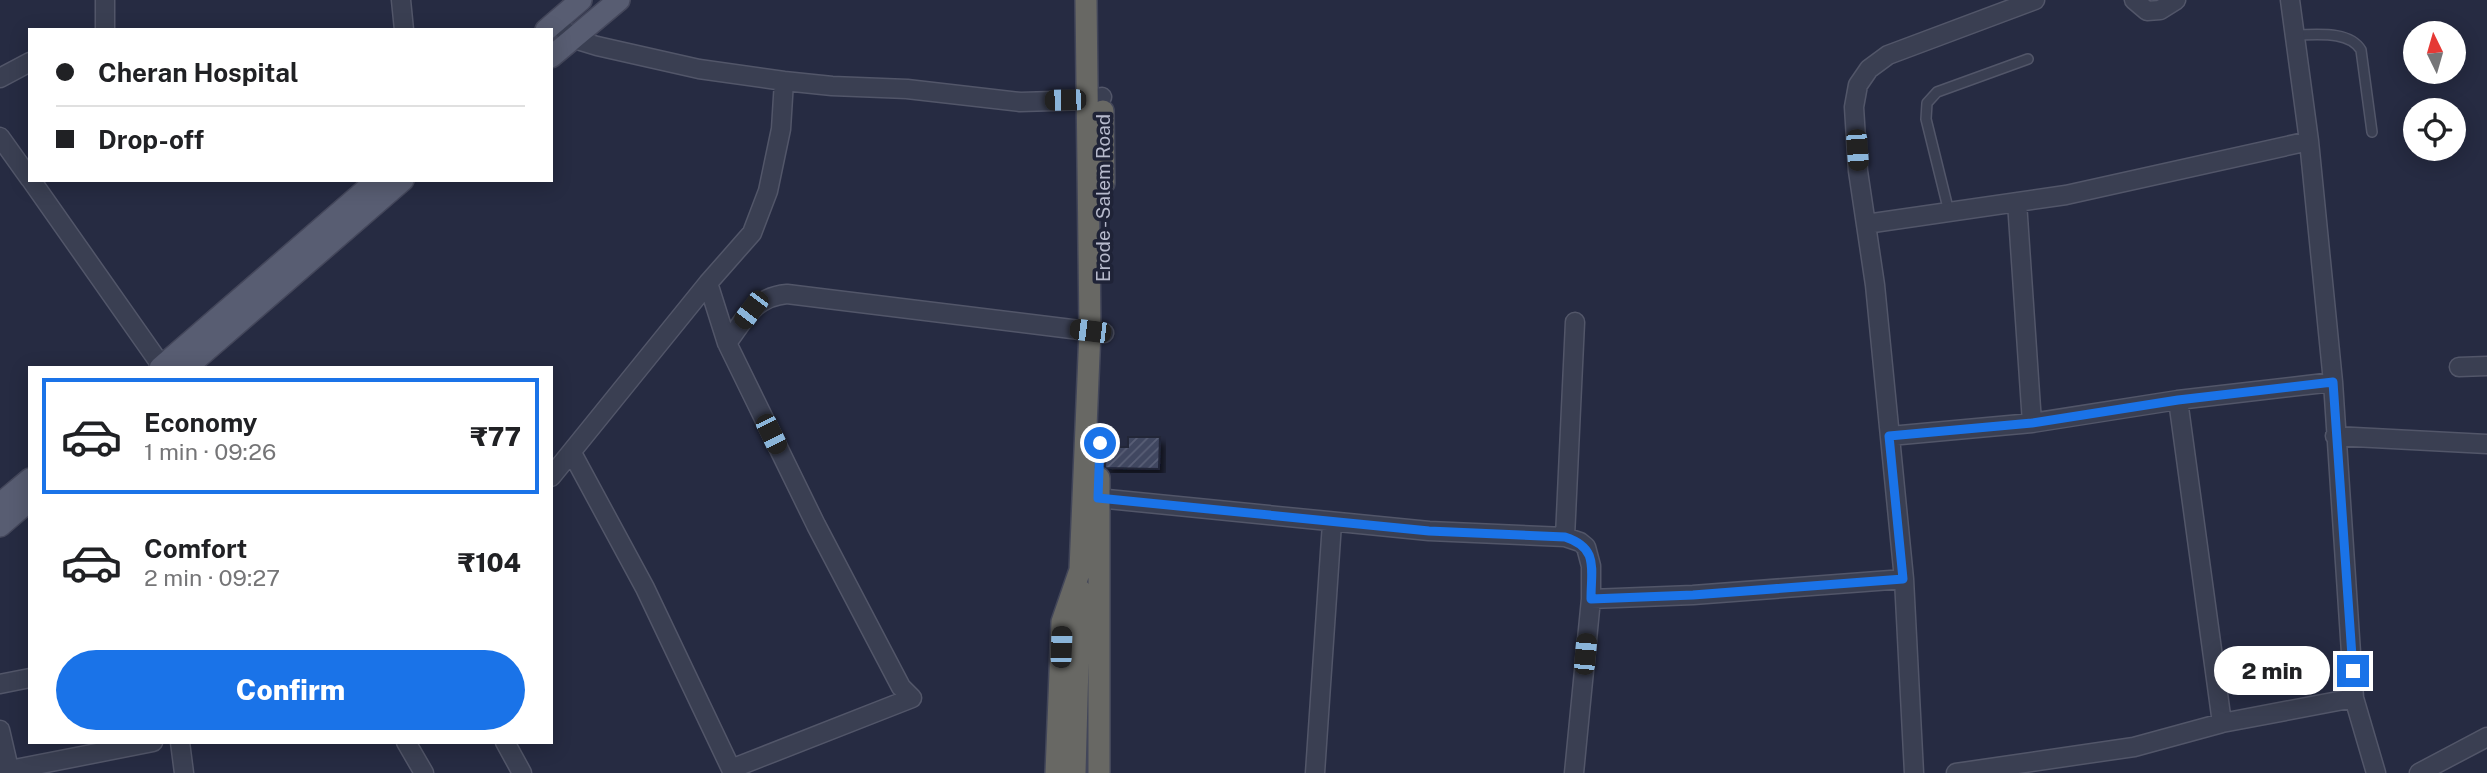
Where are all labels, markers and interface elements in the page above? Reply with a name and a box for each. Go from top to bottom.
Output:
north arrow [2403,21,2466,84]
map controls [2403,21,2466,161]
text: Cheran Hospital [98,57,299,88]
car [1044,89,1087,111]
button: locate [2403,98,2466,161]
street label: Erode - Salem Road [1092,114,1114,282]
text: Drop-off [98,124,204,155]
car [1846,128,1869,172]
car [730,287,773,333]
car [1068,318,1113,344]
icon: car [60,405,123,468]
text: Economy [144,407,257,438]
car [753,411,790,457]
text: ₹77 [470,421,521,452]
route start [1084,427,1116,459]
text: 1 min · 09:26 [144,438,276,465]
icon: car [60,531,123,594]
text: Comfort [144,533,247,564]
text: ₹104 [458,547,521,578]
text: 2 min · 09:27 [144,564,280,591]
car [1050,626,1073,668]
car [1573,632,1598,676]
callout: 2 min [2213,646,2328,696]
button: Confirm [56,650,525,730]
route end [2337,655,2369,687]
text: 2 min [2241,657,2303,684]

